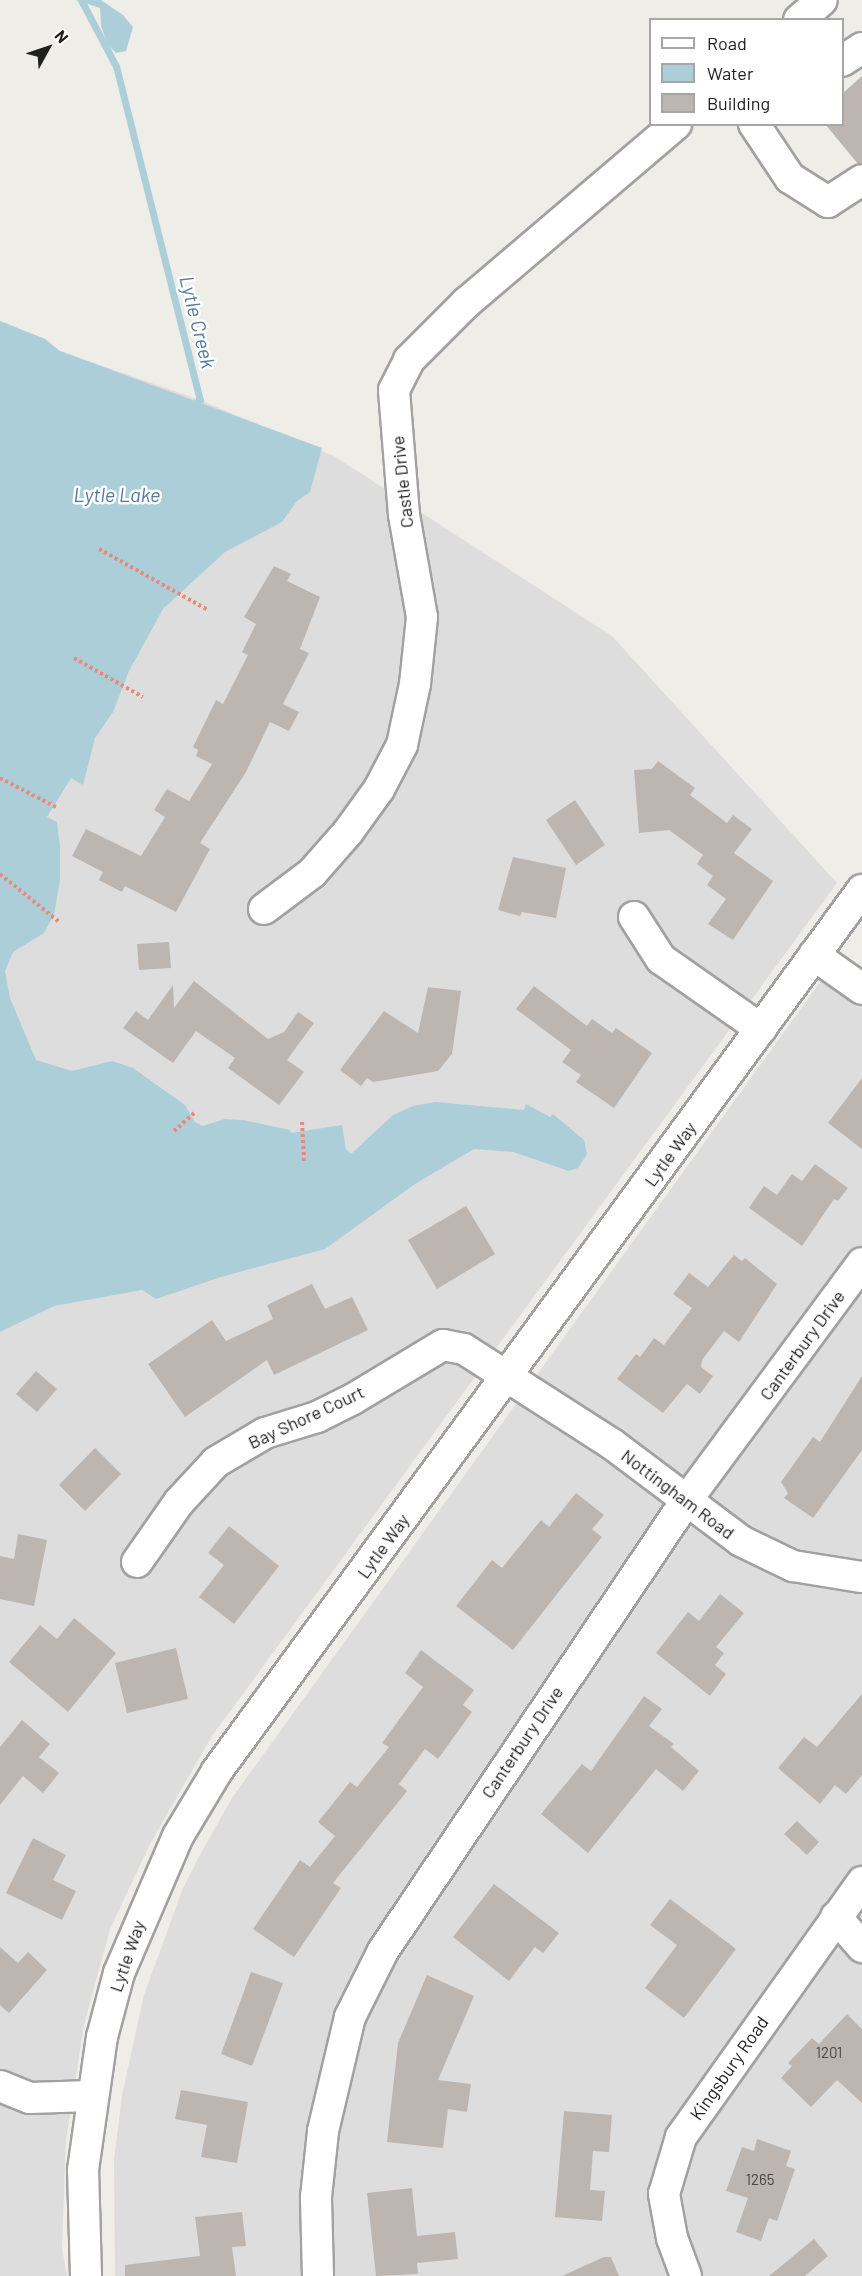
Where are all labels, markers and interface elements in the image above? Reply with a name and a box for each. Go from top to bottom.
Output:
north arrow [18,18,78,78]
legend [649,18,844,126]
text: N [51,26,73,46]
text: Road [707,32,747,54]
text: Water [707,62,754,84]
text: Building [707,92,770,114]
water label: Lytle Creek [175,273,221,371]
street label: Castle Drive [386,435,418,529]
water label: Lytle Lake [74,482,160,506]
street label: Lytle Way [639,1118,701,1190]
street label: Canterbury Drive [755,1286,849,1404]
street label: Bay Shore Court [245,1381,367,1453]
street label: Nottingham Road [617,1444,739,1544]
street label: Lytle Way [352,1510,414,1582]
street label: Canterbury Drive [477,1682,567,1802]
street label: Lytle Way [105,1917,149,1995]
street label: Kingsbury Road [685,2012,773,2124]
house number: 1201 [816,2044,842,2062]
house number: 1265 [746,2171,774,2189]

